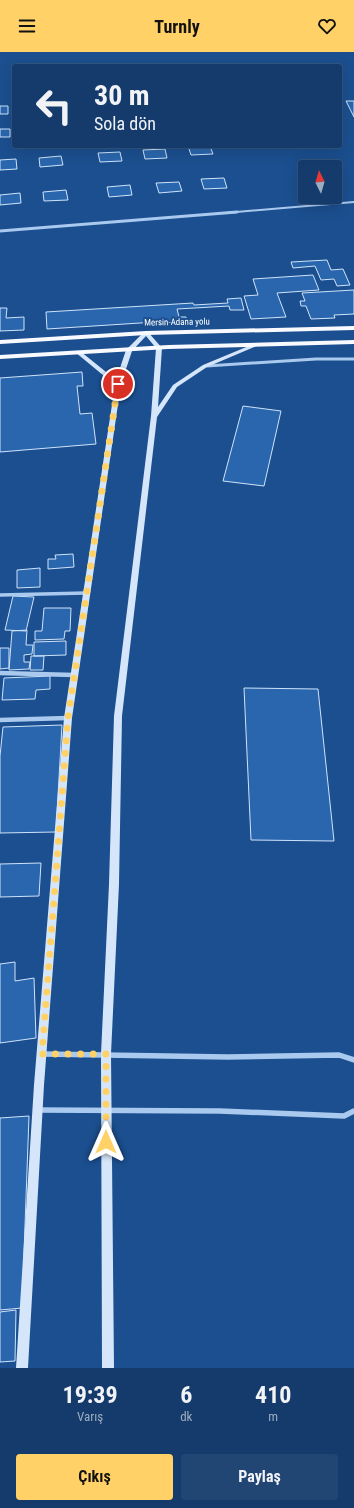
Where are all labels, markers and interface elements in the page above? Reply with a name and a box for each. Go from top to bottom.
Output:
icon: menu [16,15,38,37]
icon: heart [316,15,338,37]
text: Turnly [154,16,200,37]
text: 30 m [94,79,150,112]
icon: left [28,80,80,132]
text: Sola dön [94,113,156,134]
north arrow [298,160,342,204]
map controls [298,160,342,204]
street label: Mersin-Adana yolu [144,316,210,328]
pin [101,367,135,401]
icon: arrive [107,373,129,395]
position arrow [85,1121,127,1163]
text: 19:39 [63,1381,118,1409]
text: 6 [180,1381,192,1409]
text: 410 [255,1381,291,1409]
text: Varış [77,1409,103,1424]
text: dk [180,1409,192,1424]
text: m [268,1409,278,1424]
button: Çıkış [16,1454,173,1500]
button: Paylaş [181,1454,338,1500]

